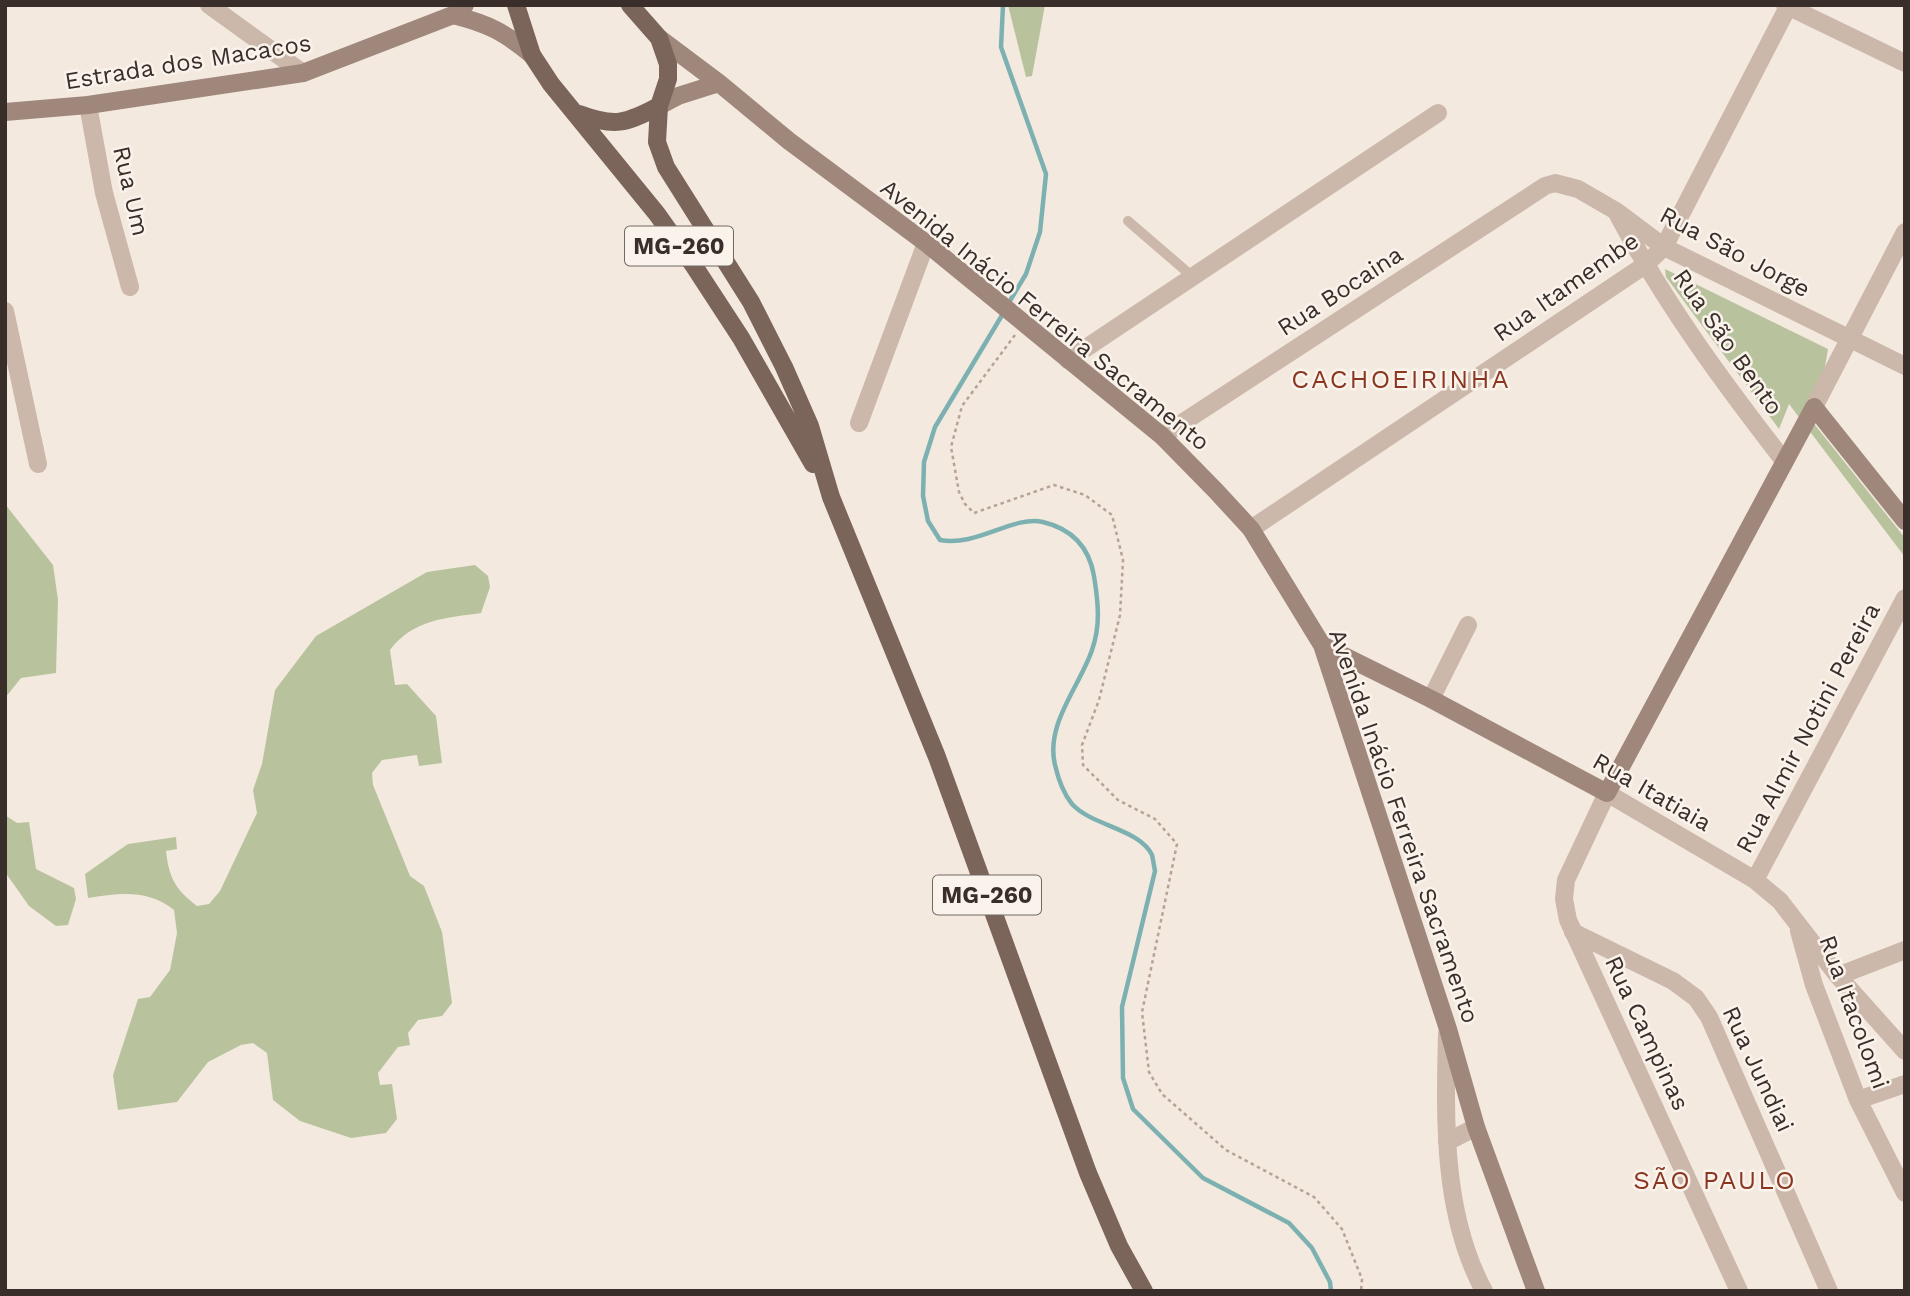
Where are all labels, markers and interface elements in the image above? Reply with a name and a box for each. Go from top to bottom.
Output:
street label: Estrada dos Macacos [63,29,313,95]
street label: Rua Um [107,143,155,239]
street label: Avenida Inácio Ferreira Sacramento [875,174,1215,456]
street label: Rua São Jorge [1655,201,1815,303]
road number: MG-260 [625,227,733,266]
street label: Rua Itamembe [1488,227,1644,347]
street label: Rua Bocaina [1272,240,1408,342]
street label: Rua São Bento [1667,264,1789,420]
district label: CACHOEIRINHA [1291,364,1511,394]
street label: Rua Almir Notini Pereira [1730,598,1886,858]
street label: Avenida Inácio Ferreira Sacramento [1323,625,1485,1027]
street label: Rua Itatiaia [1588,747,1716,837]
road number: MG-260 [933,876,1041,914]
street label: Rua Itacolomi [1813,931,1895,1093]
street label: Rua Campinas [1599,951,1695,1115]
street label: Rua Jundiai [1717,1002,1799,1136]
district label: SÃO PAULO [1633,1165,1797,1195]

